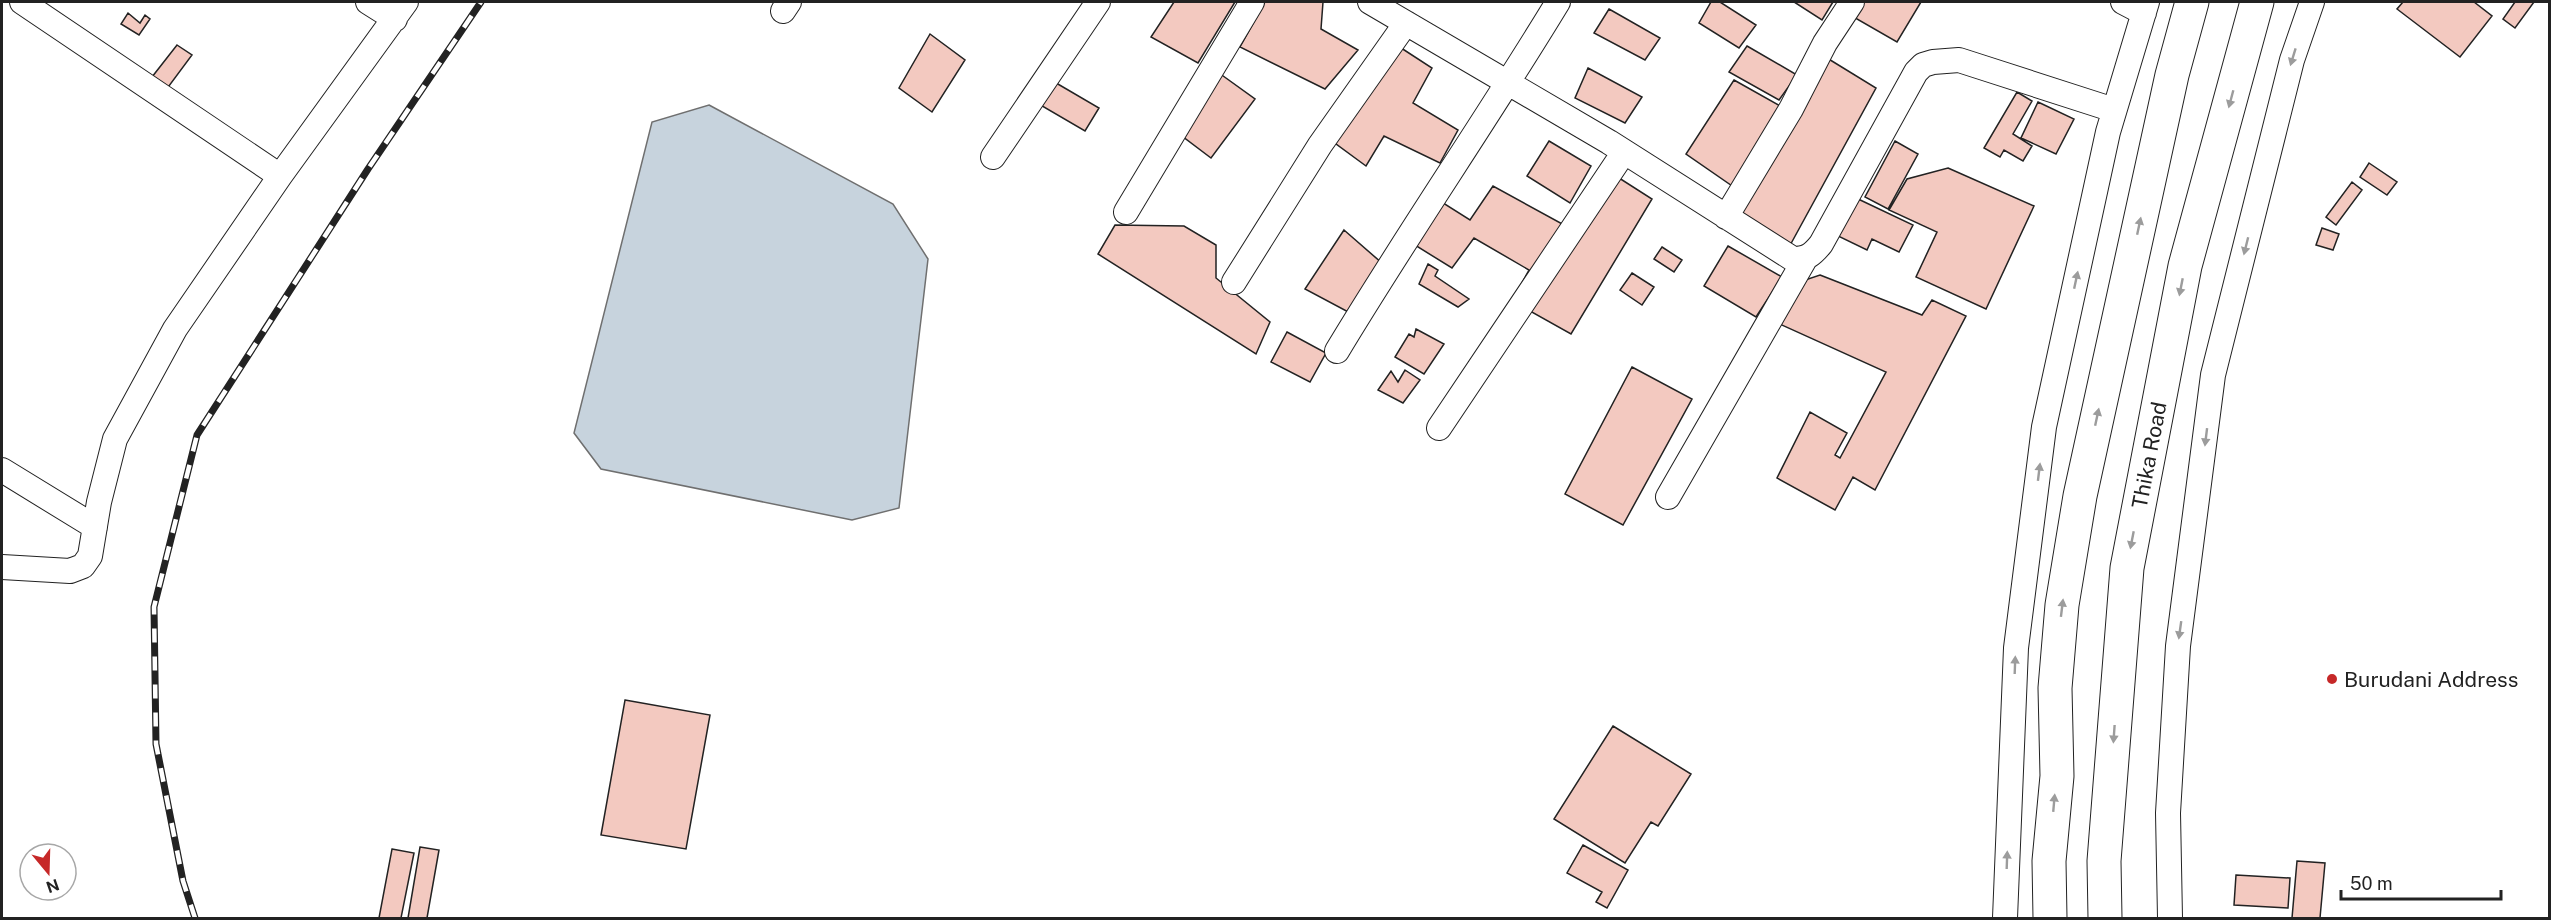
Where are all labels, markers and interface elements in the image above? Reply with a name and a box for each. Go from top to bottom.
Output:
one-way arrow [2288,48,2297,66]
one-way arrow [2225,89,2235,108]
one-way arrow [2135,216,2144,235]
one-way arrow [2240,237,2250,255]
one-way arrow [2072,271,2081,290]
one-way arrow [2176,278,2185,297]
street label: Thika Road [2126,400,2171,510]
one-way arrow [2093,407,2102,426]
one-way arrow [2201,427,2210,446]
one-way arrow [2034,462,2043,481]
one-way arrow [2127,531,2136,550]
one-way arrow [2057,599,2067,618]
one-way arrow [2175,621,2185,640]
one-way arrow [2011,656,2020,675]
place label: Burudani Address [2344,667,2518,692]
marker: Burudani Address [2325,672,2339,686]
one-way arrow [2109,725,2119,744]
one-way arrow [2049,793,2059,812]
north arrow [18,842,78,902]
one-way arrow [2002,851,2012,870]
scale bar [2341,863,2502,901]
text: 50 m [2350,873,2393,894]
text: N [44,875,62,897]

